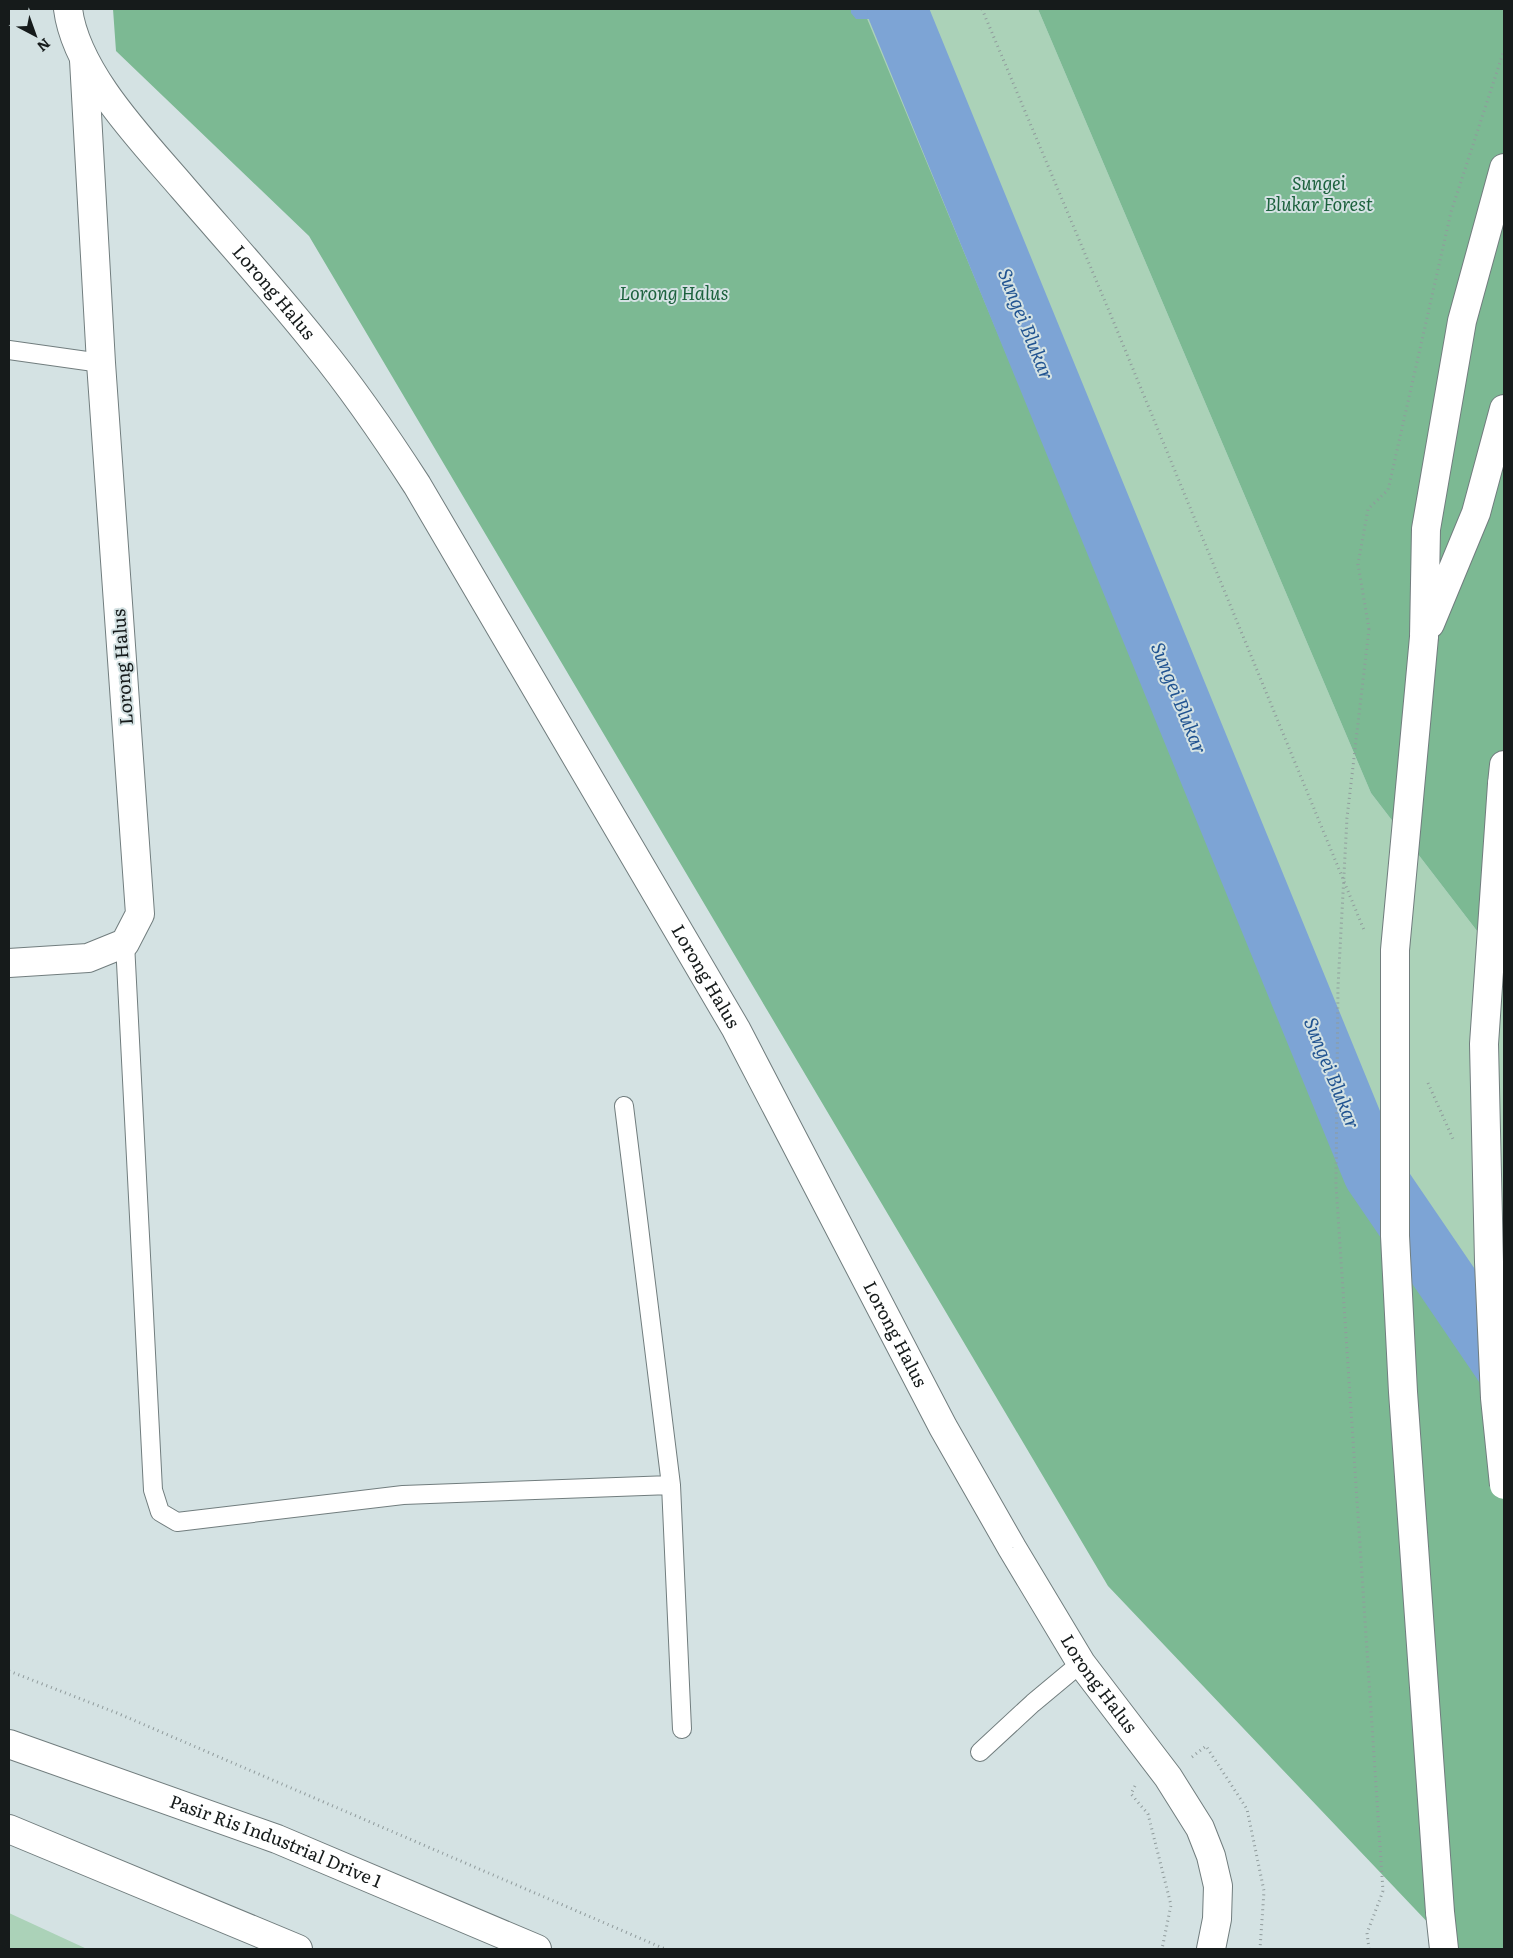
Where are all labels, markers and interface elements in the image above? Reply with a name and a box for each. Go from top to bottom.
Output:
north arrow [10,10,60,60]
text: N [33,34,55,57]
park label: Sungei Blukar Forest [1265,169,1373,217]
street label: Lorong Halus [227,239,323,345]
water label: Sungei Blukar [992,264,1062,384]
park label: Lorong Halus [620,279,728,306]
street label: Lorong Halus [104,608,139,726]
water label: Sungei Blukar [1145,638,1215,758]
street label: Lorong Halus [665,919,748,1033]
water label: Sungei Blukar [1298,1013,1368,1133]
street label: Lorong Halus [857,1276,935,1391]
street label: Lorong Halus [1055,1629,1145,1738]
street label: Pasir Ris Industrial Drive 1 [166,1787,387,1894]

